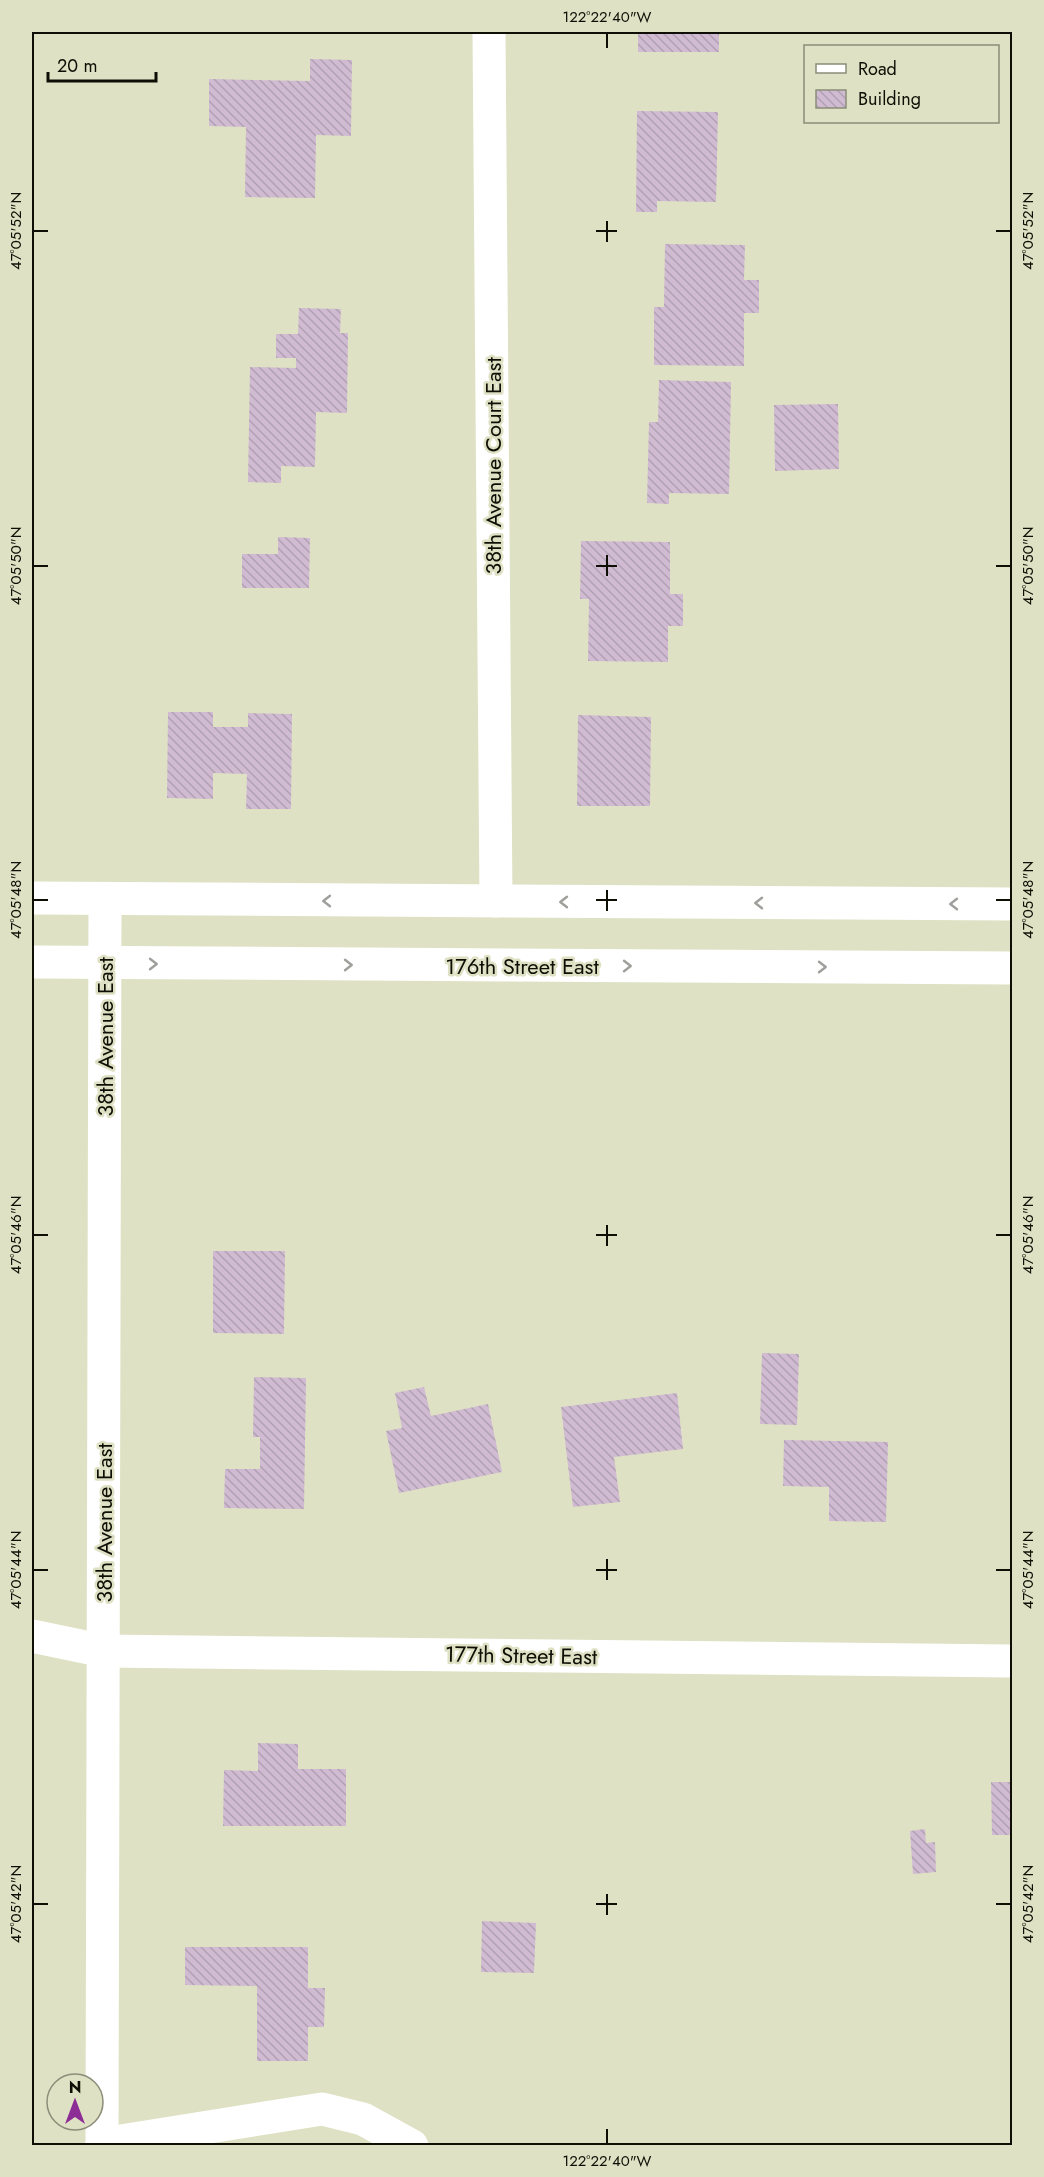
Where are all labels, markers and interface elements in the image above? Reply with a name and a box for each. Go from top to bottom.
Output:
text: 122°22'40"W [563,6,652,28]
scale bar [48,45,156,83]
legend [804,45,999,123]
text: 20 m [57,53,97,79]
text: Road [858,56,897,82]
text: Building [858,86,921,112]
text: 47°05'52"N [5,192,27,270]
text: 47°05'52"N [1017,192,1039,270]
street label: 38th Avenue Court East [477,357,509,575]
text: 47°05'50"N [5,527,27,605]
text: 47°05'50"N [1017,527,1039,605]
text: 47°05'48"N [5,861,27,939]
text: 47°05'48"N [1017,861,1039,939]
one-way arrow [323,895,332,907]
one-way arrow [560,896,569,908]
one-way arrow [755,897,764,909]
one-way arrow [950,898,959,910]
street label: 176th Street East [445,950,599,982]
street label: 38th Avenue East [89,957,121,1117]
one-way arrow [148,958,157,970]
one-way arrow [343,959,352,971]
one-way arrow [622,960,631,972]
one-way arrow [817,961,826,973]
text: 47°05'46"N [5,1196,27,1274]
text: 47°05'46"N [1017,1196,1039,1274]
street label: 38th Avenue East [88,1443,120,1603]
text: 47°05'44"N [5,1531,27,1609]
text: 47°05'44"N [1017,1531,1039,1609]
street label: 177th Street East [445,1638,598,1672]
text: 47°05'42"N [5,1865,27,1943]
text: 47°05'42"N [1017,1865,1039,1943]
north arrow [45,2072,105,2132]
text: N [69,2076,81,2099]
text: 122°22'40"W [563,2150,652,2172]

